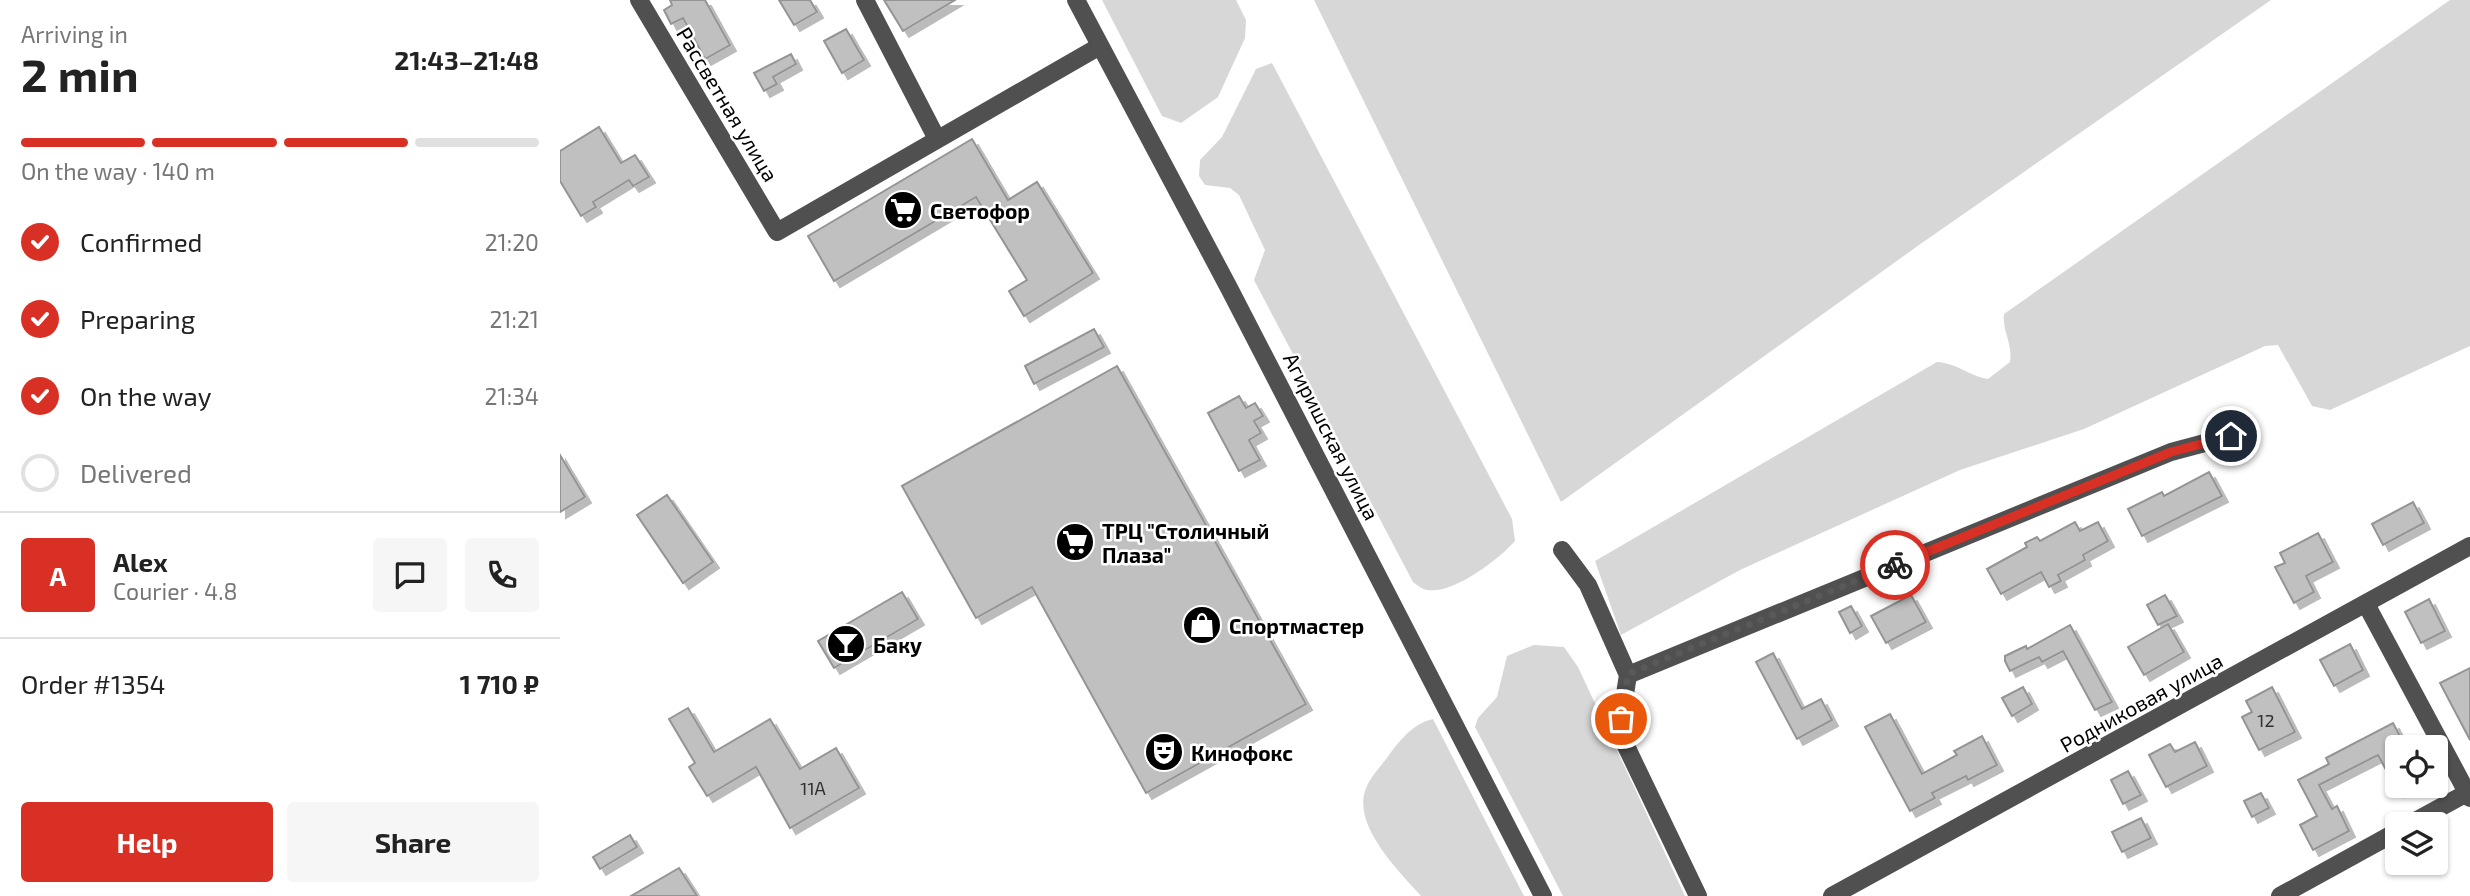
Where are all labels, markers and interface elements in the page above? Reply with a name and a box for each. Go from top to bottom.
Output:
text: Arriving in [21,20,128,48]
street label: Рассветная улица [671,22,784,186]
text: 21:43–21:48 [394,44,539,75]
text: 2 min [21,46,139,101]
text: On the way · 140 m [21,157,215,185]
supermarket icon: Светофор [882,189,924,231]
place label: Светофор [930,198,1030,223]
icon: check [21,223,59,261]
text: Confirmed [80,226,203,257]
text: 21:20 [485,228,539,256]
icon: check [21,300,59,338]
text: Preparing [80,303,195,334]
text: 21:21 [489,305,539,333]
street label: Агиришская улица [1278,348,1385,524]
icon: check [21,377,59,415]
text: On the way [80,380,211,411]
text: 21:34 [485,382,539,410]
pin [2201,406,2261,466]
icon: home [2212,417,2250,455]
text: Delivered [80,457,192,488]
place label: ТРЦ "Столичный Плаза" [1102,518,1269,567]
supermarket icon: ТРЦ "Столичный Плаза" [1054,521,1096,563]
courier [1860,530,1930,600]
button: chat [373,538,447,612]
button: phone [465,538,539,612]
text: Alex [113,546,168,577]
icon: bike [1876,546,1914,584]
text: A [50,560,66,591]
text: Courier · 4.8 [113,577,237,605]
shop icon: Спортмастер [1181,604,1223,646]
place label: Спортмастер [1229,613,1364,638]
bar icon: Баку [825,623,867,665]
place label: Баку [873,632,922,657]
street label: Родниковая улица [2055,647,2227,758]
text: Order #1354 [21,668,166,699]
text: 1 710 ₽ [460,668,539,699]
pin [1591,689,1651,749]
icon: bag [1602,700,1640,738]
house number: 12 [2257,709,2275,731]
theatre icon: Кинофокс [1143,731,1185,773]
map controls [2385,735,2448,875]
button: locate [2385,735,2448,798]
place label: Кинофокс [1191,740,1293,765]
house number: 11А [800,777,827,799]
button: Help [21,802,273,882]
button: Share [287,802,539,882]
button: layers [2385,812,2448,875]

